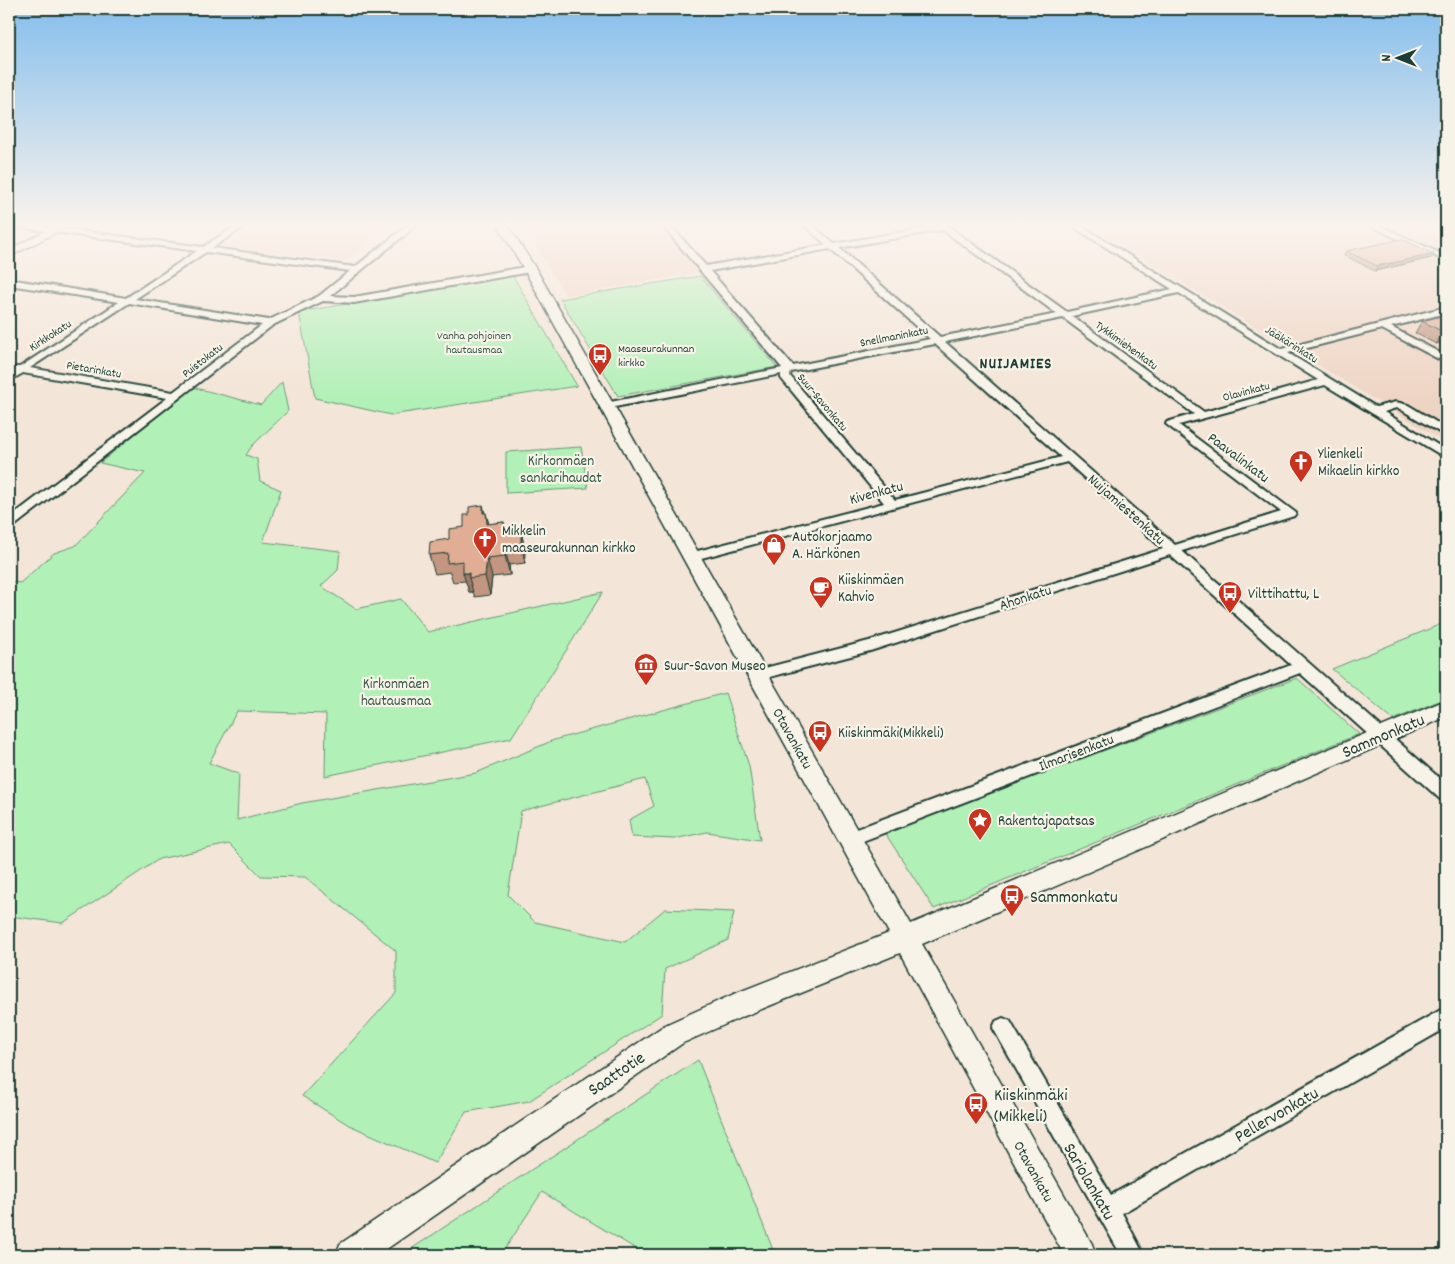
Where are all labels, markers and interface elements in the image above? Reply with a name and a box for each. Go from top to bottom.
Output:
north arrow [1372,32,1422,82]
text: N [1377,54,1397,61]
street label: Kirkkokatu [26,316,75,356]
street label: Tykkimiehenkatu [1091,318,1161,375]
street label: Jääkärinkatu [1261,322,1321,368]
street label: Snellmaninkatu [859,323,930,352]
park label: Vanha pohjoinen hautausmaa [437,328,512,359]
street label: Puistokatu [179,340,227,383]
place label: Maaseurakunnan kirkko [618,341,695,372]
bus stop icon: Maaseurakunnan kirkko [587,342,613,376]
district label: NUIJAMIES [980,353,1052,376]
street label: Pietarinkatu [65,357,122,384]
street label: Suur-Savonkatu [792,370,851,436]
street label: Olavinkatu [1221,378,1272,407]
street label: Paavalinkatu [1202,428,1273,489]
place label: Ylienkeli Mikaelin kirkko [1318,444,1400,483]
church icon: Ylienkeli Mikaelin kirkko [1288,449,1314,483]
park label: Kirkonmäen sankarihaudat [520,451,602,490]
street label: Nuijamiestenkatu [1082,470,1169,551]
street label: Kivenkatu [847,476,906,512]
place label: Mikkelin maaseurakunnan kirkko [502,521,636,560]
church icon: Mikkelin maaseurakunnan kirkko [472,526,498,560]
place label: Autokorjaamo A. Härkönen [792,527,873,566]
shop icon: Autokorjaamo A. Härkönen [761,532,787,566]
place label: Kiiskinmäen Kahvio [838,570,904,609]
cafe icon: Kiiskinmäen Kahvio [808,575,834,609]
street label: Ahonkatu [997,580,1055,618]
bus stop icon: Vilttihattu, L [1217,580,1243,614]
place label: Vilttihattu, L [1248,584,1319,606]
museum icon: Suur-Savon Museo [633,652,659,686]
place label: Suur-Savon Museo [664,656,766,678]
park label: Kirkonmäen hautausmaa [361,674,432,713]
street label: Otavankatu [765,705,817,773]
street label: Sammonkatu [1339,709,1429,766]
bus stop icon: Kiiskinmäki(Mikkeli) [807,719,833,753]
place label: Kiiskinmäki(Mikkeli) [838,723,944,745]
street label: Ilmarisenkatu [1036,729,1117,778]
place icon: Rakentajapatsas [967,807,993,841]
place label: Rakentajapatsas [998,811,1095,833]
bus stop icon: Sammonkatu [999,883,1025,917]
place label: Sammonkatu [1030,886,1118,911]
street label: Saattotie [584,1047,651,1103]
street label: Pellervonkatu [1231,1082,1324,1150]
place label: Kiiskinmäki (Mikkeli) [994,1084,1068,1130]
bus stop icon: Kiiskinmäki (Mikkeli) [963,1091,989,1125]
street label: Otavankatu [1006,1138,1058,1206]
street label: Sariolankatu [1056,1139,1120,1226]

